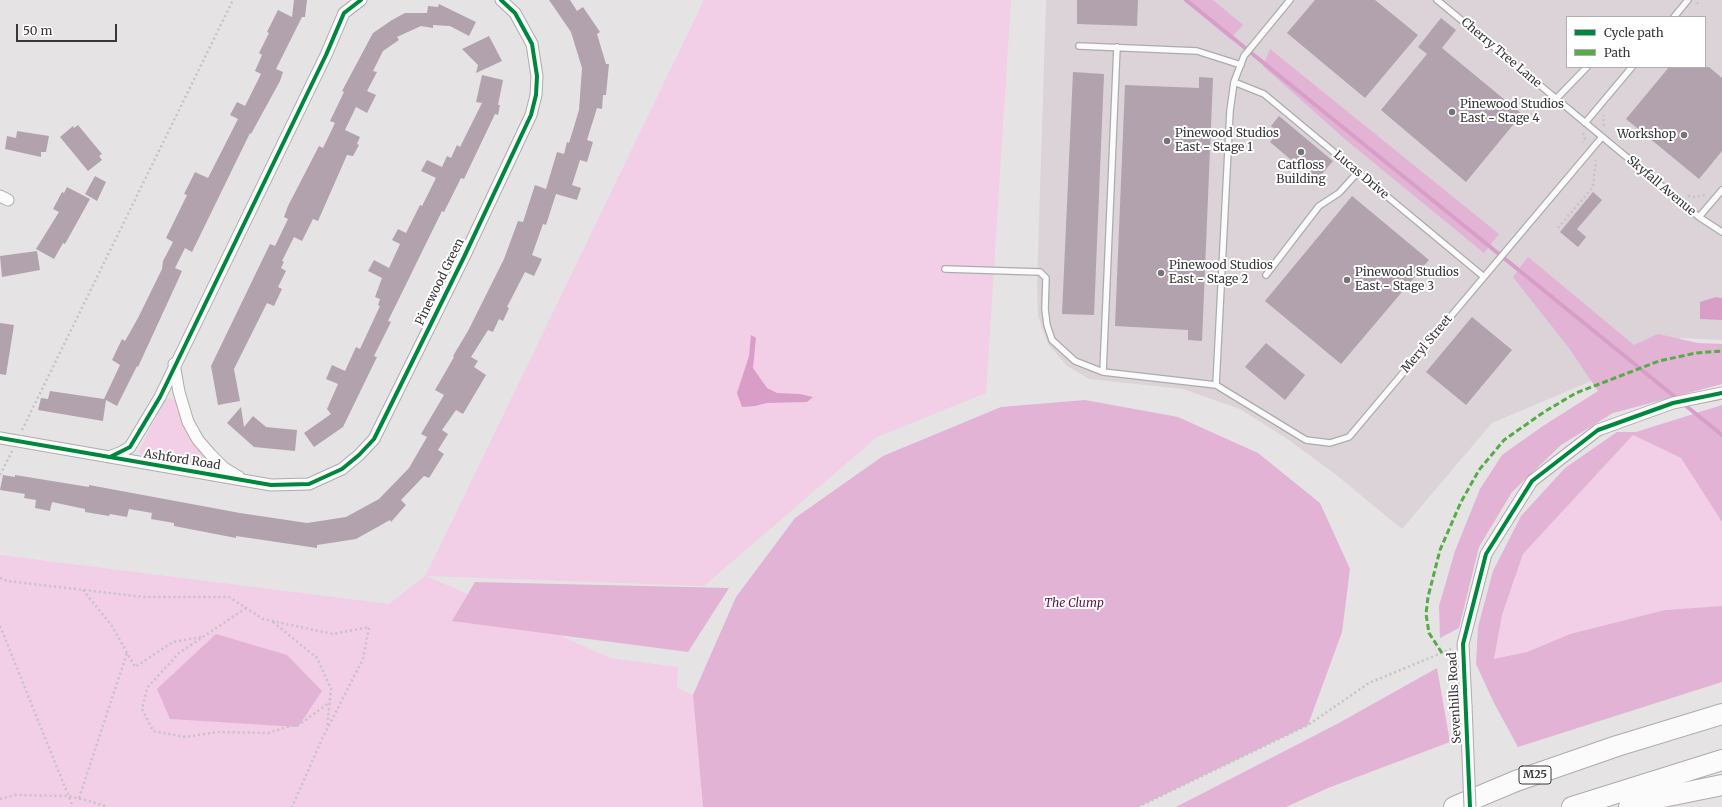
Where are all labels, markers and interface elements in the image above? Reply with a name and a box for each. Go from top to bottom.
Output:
street label: Cherry Tree Lane [1458,15,1544,91]
scale bar [18,16,119,42]
legend [1566,16,1706,68]
text: 50 m [23,23,52,38]
text: Cycle path [1604,25,1664,40]
text: Path [1604,45,1630,60]
place label: Pinewood Studios East - Stage 4 [1460,98,1564,126]
marker: Pinewood Studios East - Stage 4 [1447,107,1457,117]
place label: Pinewood Studios East - Stage 1 [1175,127,1279,155]
place label: Workshop [1617,128,1676,142]
marker: Workshop [1679,130,1689,140]
marker: Pinewood Studios East - Stage 1 [1162,136,1172,146]
marker: Catfloss Building [1296,147,1306,157]
street label: Lucas Drive [1331,148,1391,202]
street label: Skyfall Avenue [1624,153,1698,219]
place label: Catfloss Building [1276,159,1326,187]
street label: Pinewood Green [413,236,467,328]
place label: Pinewood Studios East - Stage 2 [1169,259,1273,287]
place label: Pinewood Studios East - Stage 3 [1355,266,1459,294]
marker: Pinewood Studios East - Stage 2 [1156,268,1166,278]
marker: Pinewood Studios East - Stage 3 [1342,275,1352,285]
street label: Meryl Street [1399,312,1455,376]
street label: Ashford Road [143,447,221,473]
park label: The Clump [1044,597,1104,611]
street label: Sevenhills Road [1445,652,1465,744]
road number: M25 [1519,766,1551,784]

